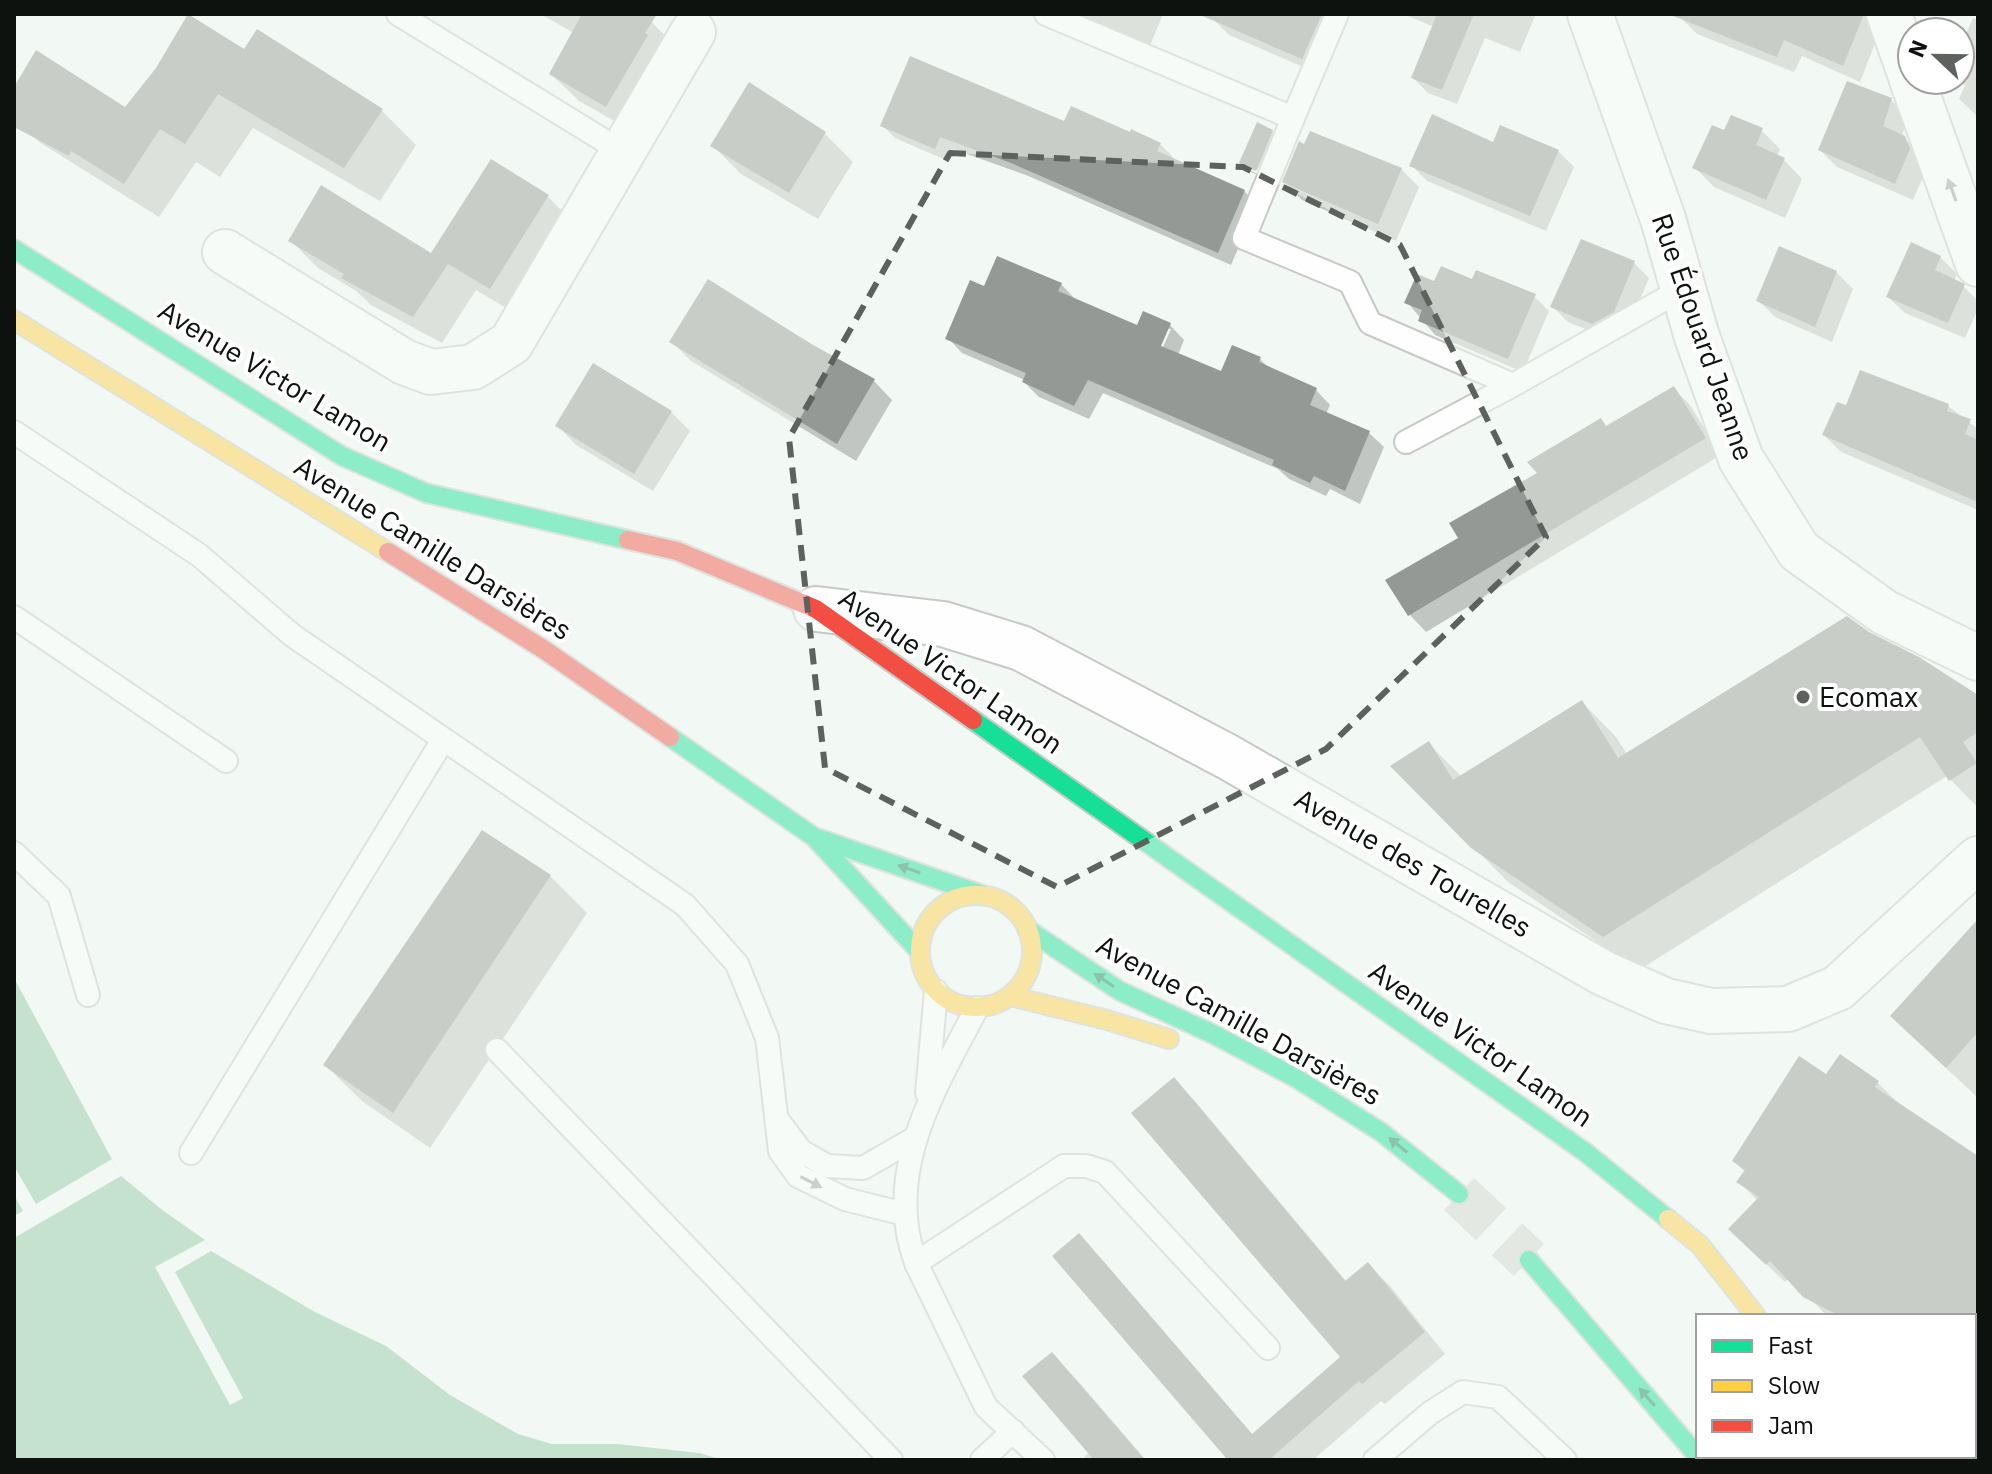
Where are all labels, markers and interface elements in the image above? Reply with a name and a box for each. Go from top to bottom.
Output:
north arrow [1896,16,1976,96]
text: N [1901,36,1933,61]
one-way arrow [1945,178,1958,202]
street label: Rue Édouard Jeanne [1644,208,1763,465]
street label: Avenue Victor Lamon [152,291,399,460]
street label: Avenue Camille Darsières [288,447,579,648]
street label: Avenue Victor Lamon [832,579,1071,762]
place label: Ecomax [1819,678,1918,715]
marker: Ecomax [1794,688,1812,706]
street label: Avenue des Tourelles [1288,780,1538,945]
one-way arrow [897,863,921,875]
street label: Avenue Camille Darsières [1090,926,1388,1113]
street label: Avenue Victor Lamon [1362,952,1601,1135]
one-way arrow [1093,973,1115,988]
one-way arrow [1388,1138,1408,1154]
one-way arrow [800,1175,823,1189]
legend [1696,1314,1976,1458]
text: Fast [1768,1329,1813,1361]
text: Slow [1768,1369,1820,1401]
one-way arrow [1639,1387,1657,1406]
text: Jam [1768,1409,1814,1441]

